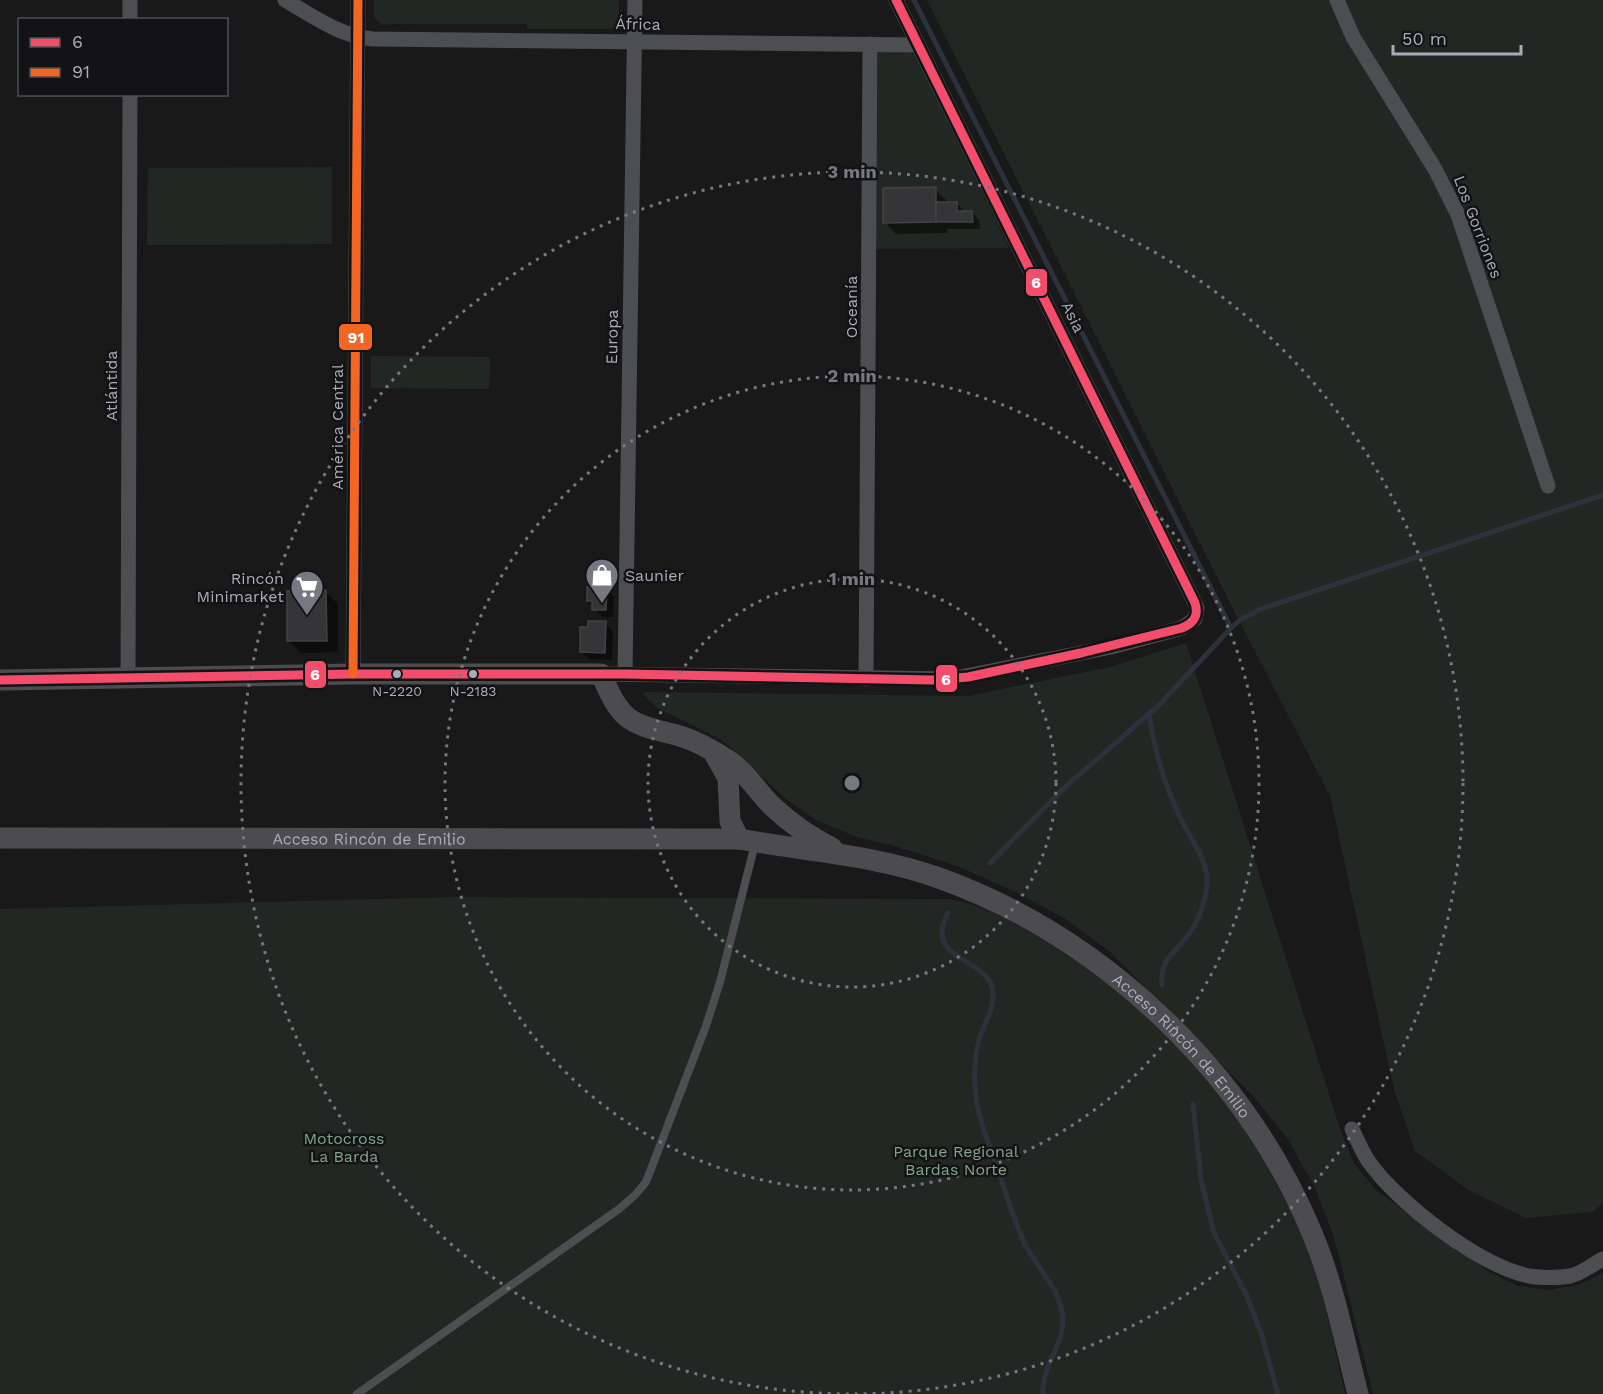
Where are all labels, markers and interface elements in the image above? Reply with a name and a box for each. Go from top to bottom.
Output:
street label: África [615,14,661,34]
legend [18,18,228,96]
scale bar [1393,18,1520,56]
text: 50 m [1402,28,1447,49]
text: 6 [72,31,83,52]
text: 91 [72,61,90,82]
text: 3 min [827,161,877,182]
street label: Los Gorriones [1450,173,1506,281]
line badge: 6 [1025,268,1048,297]
text: 6 [1031,273,1041,292]
street label: Oceanía [842,276,861,338]
street label: Asia [1057,298,1089,336]
street label: Europa [602,309,622,365]
line badge: 91 [338,323,373,351]
text: 91 [348,328,364,347]
street label: Atlántida [102,351,121,421]
street label: América Central [328,364,347,490]
text: 2 min [827,365,877,386]
shop icon: Saunier [584,557,620,604]
place label: Saunier [625,566,684,585]
text: 1 min [829,568,875,589]
place label: Rincón Minimarket [197,569,284,606]
supermarket icon: Rincón Minimarket [289,569,325,616]
line badge: 6 [304,660,327,689]
line badge: 6 [935,664,958,693]
text: 6 [310,665,320,684]
marker: N-2220 [391,668,403,680]
marker: N-2183 [467,668,479,680]
text: 6 [941,670,951,689]
place label: N-2220 [372,683,422,699]
place label: N-2183 [450,683,496,699]
centre of rings [842,773,862,793]
street label: Acceso Rincón de Emilio [272,829,466,848]
street label: Acceso Rincón de Emilio [1109,969,1255,1122]
park label: Motocross La Barda [304,1129,385,1166]
park label: Parque Regional Bardas Norte [893,1142,1019,1179]

